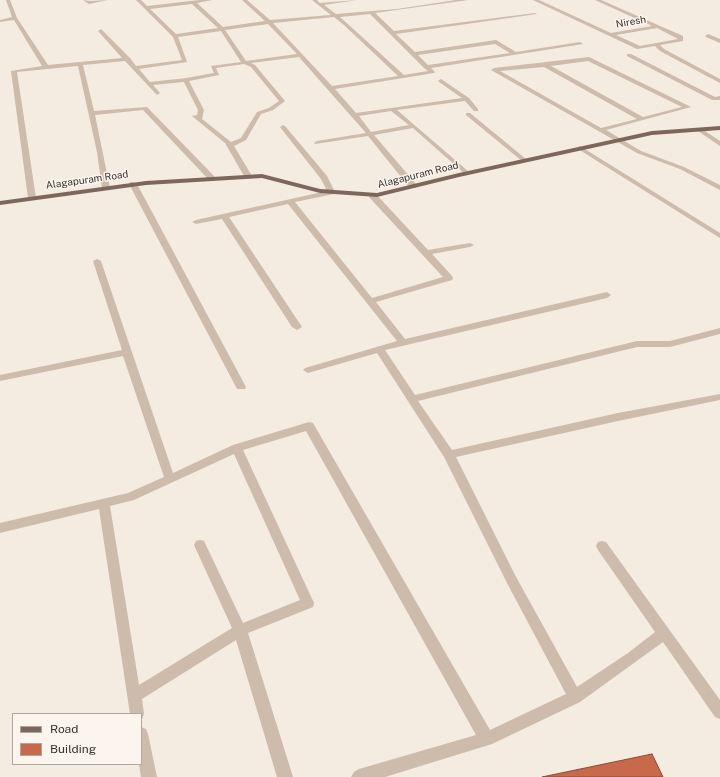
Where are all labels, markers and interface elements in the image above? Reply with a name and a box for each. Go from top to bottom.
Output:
street label: Niresh [615,13,647,31]
street label: Alagapuram Road [376,159,460,191]
street label: Alagapuram Road [45,168,129,192]
legend [12,713,142,765]
text: Road [50,722,78,736]
text: Building [50,742,96,756]

